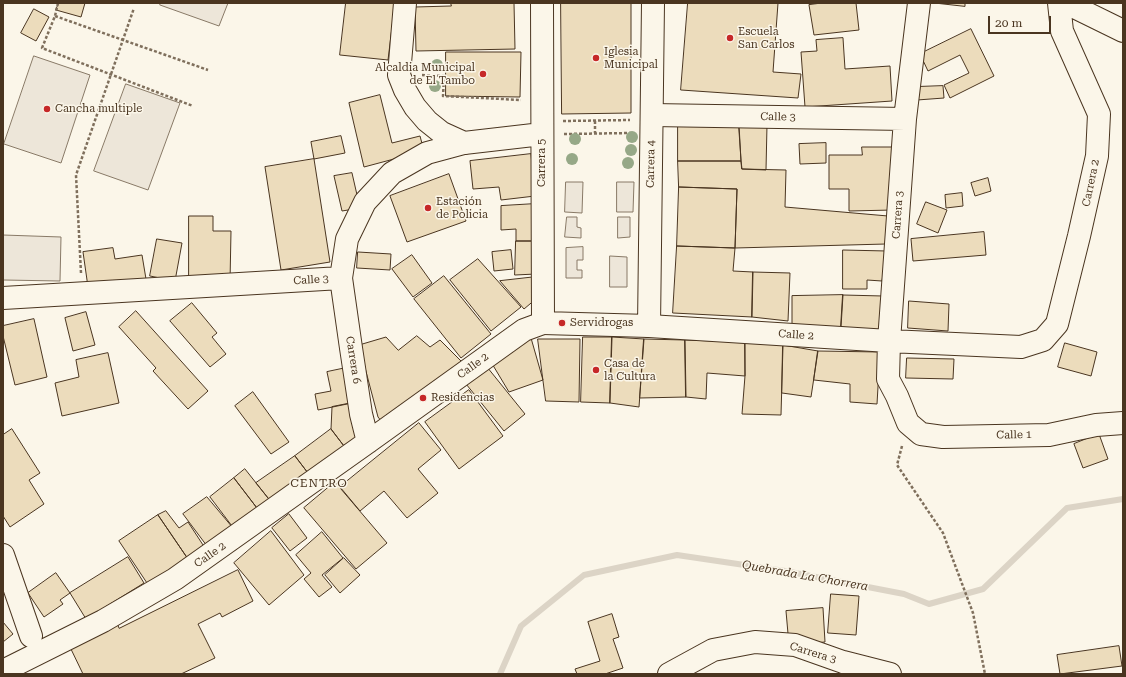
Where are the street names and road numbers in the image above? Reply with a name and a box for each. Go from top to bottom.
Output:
street label: Calle 3 [760,110,796,124]
street label: Carrera 5 [535,139,549,187]
street label: Carrera 4 [644,140,658,188]
street label: Carrera 2 [1080,158,1102,208]
street label: Carrera 3 [890,191,906,239]
street label: Calle 3 [293,272,329,288]
street label: Calle 2 [778,327,814,343]
street label: Carrera 6 [343,335,363,385]
street label: Calle 2 [455,350,491,382]
street label: Calle 1 [996,428,1032,442]
street label: Calle 2 [192,539,228,571]
street label: Carrera 3 [788,640,838,666]

